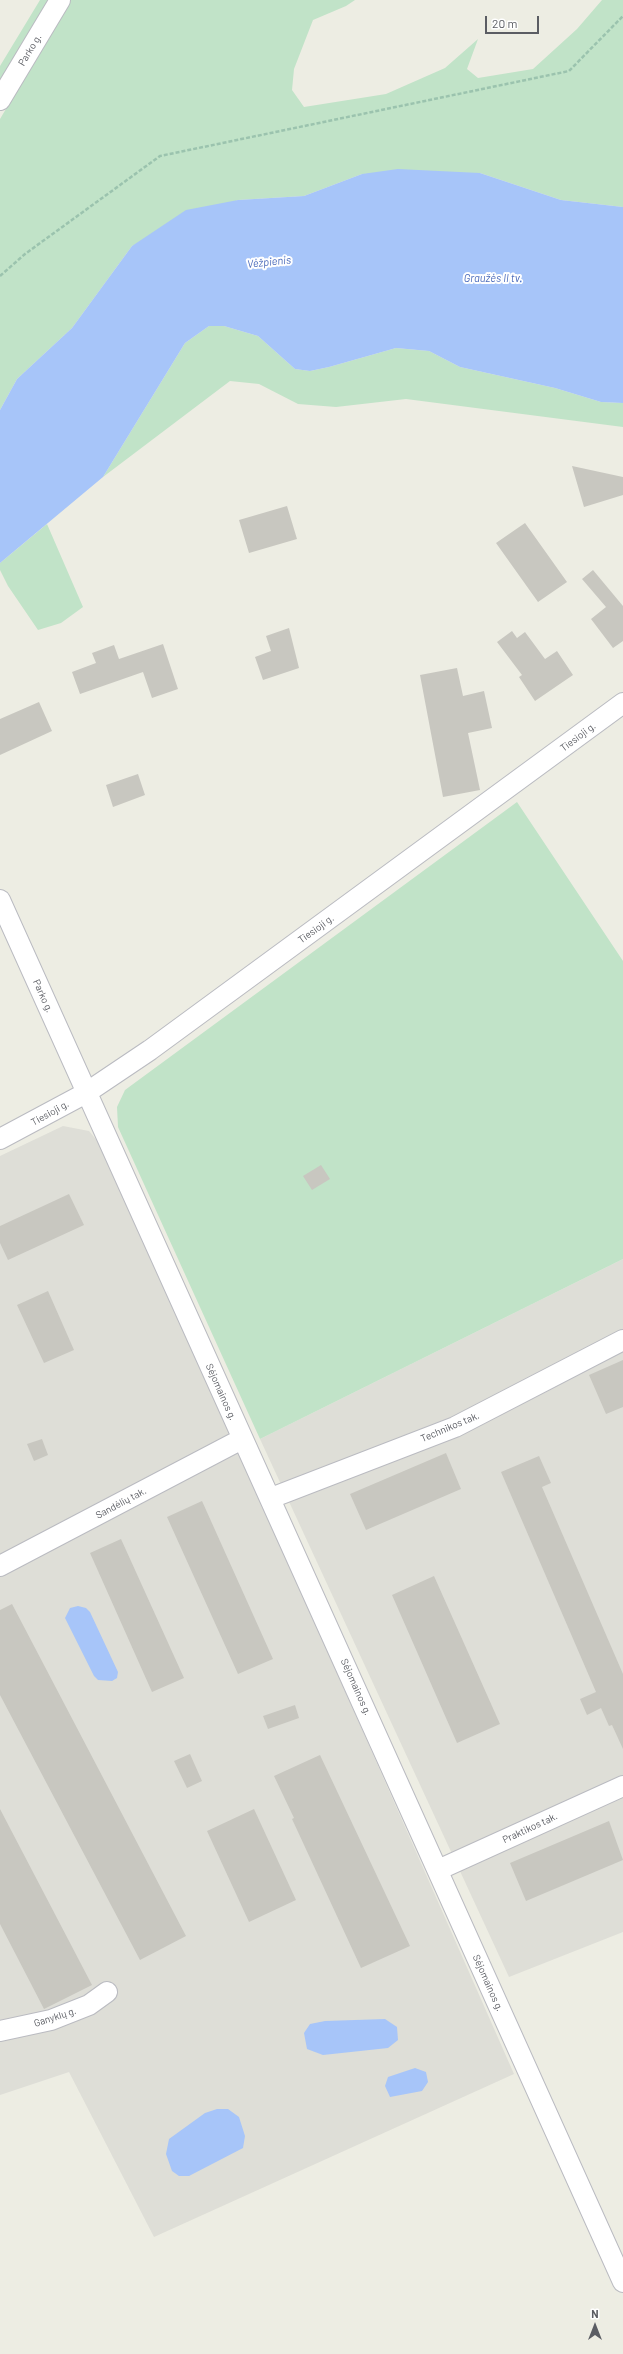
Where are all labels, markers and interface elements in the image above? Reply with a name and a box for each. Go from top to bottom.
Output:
scale bar [487,8,541,34]
text: 20 m [492,16,518,30]
street label: Parko g. [16,32,44,68]
water label: Vėžpienis [246,253,292,271]
water label: Graužės II tv. [464,271,522,285]
street label: Tiesioji g. [558,720,598,754]
street label: Tiesioji g. [296,912,336,946]
street label: Parko g. [30,978,56,1014]
street label: Tiesioji g. [29,1098,71,1128]
street label: Sėjomainos g. [203,1362,239,1422]
street label: Technikos tak. [419,1409,481,1445]
street label: Sandėlių tak. [94,1485,148,1521]
street label: Sėjomainos g. [338,1657,374,1717]
street label: Praktikos tak. [501,1810,559,1846]
street label: Sėjomainos g. [470,1953,506,2013]
street label: Ganyklų g. [32,2005,78,2029]
north arrow [575,2306,615,2346]
text: N [591,2307,599,2320]

